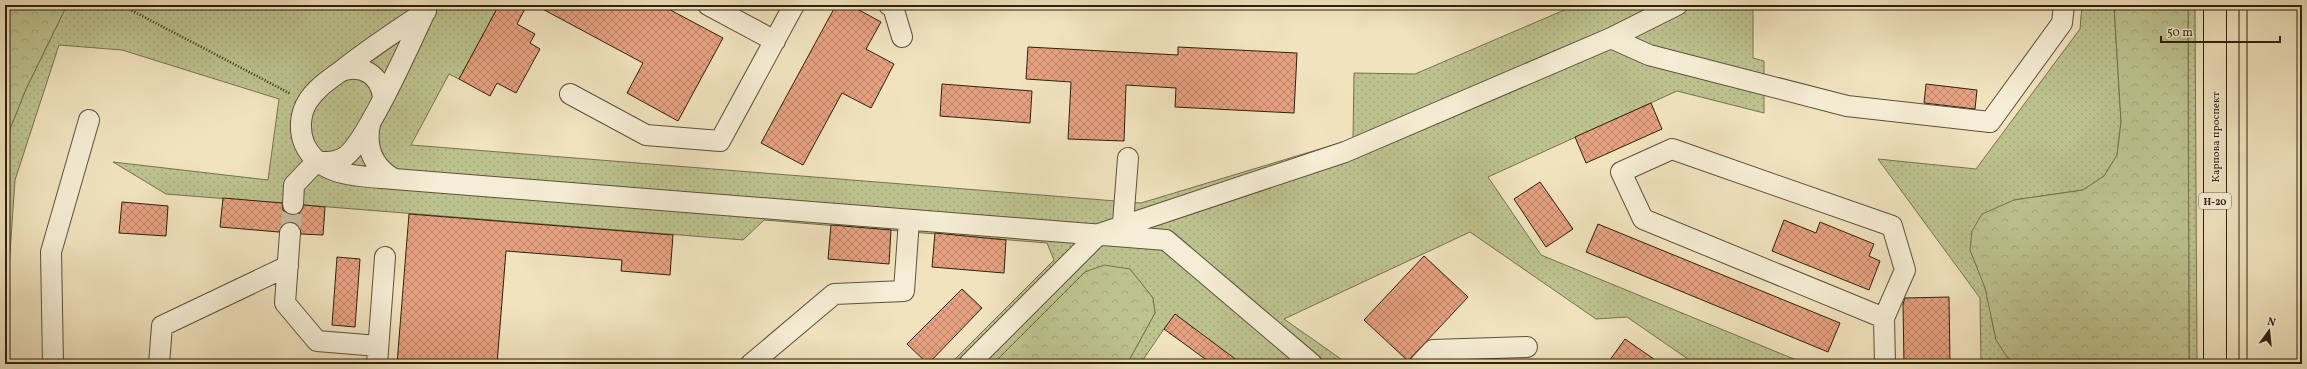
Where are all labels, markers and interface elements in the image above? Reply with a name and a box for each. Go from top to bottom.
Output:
scale bar [2161,18,2280,44]
text: 50 m [2167,25,2193,41]
street label: Карпова проспект [2209,91,2224,182]
road number: Н-20 [2199,193,2231,209]
north arrow [2249,311,2289,351]
text: N [2265,315,2277,331]

